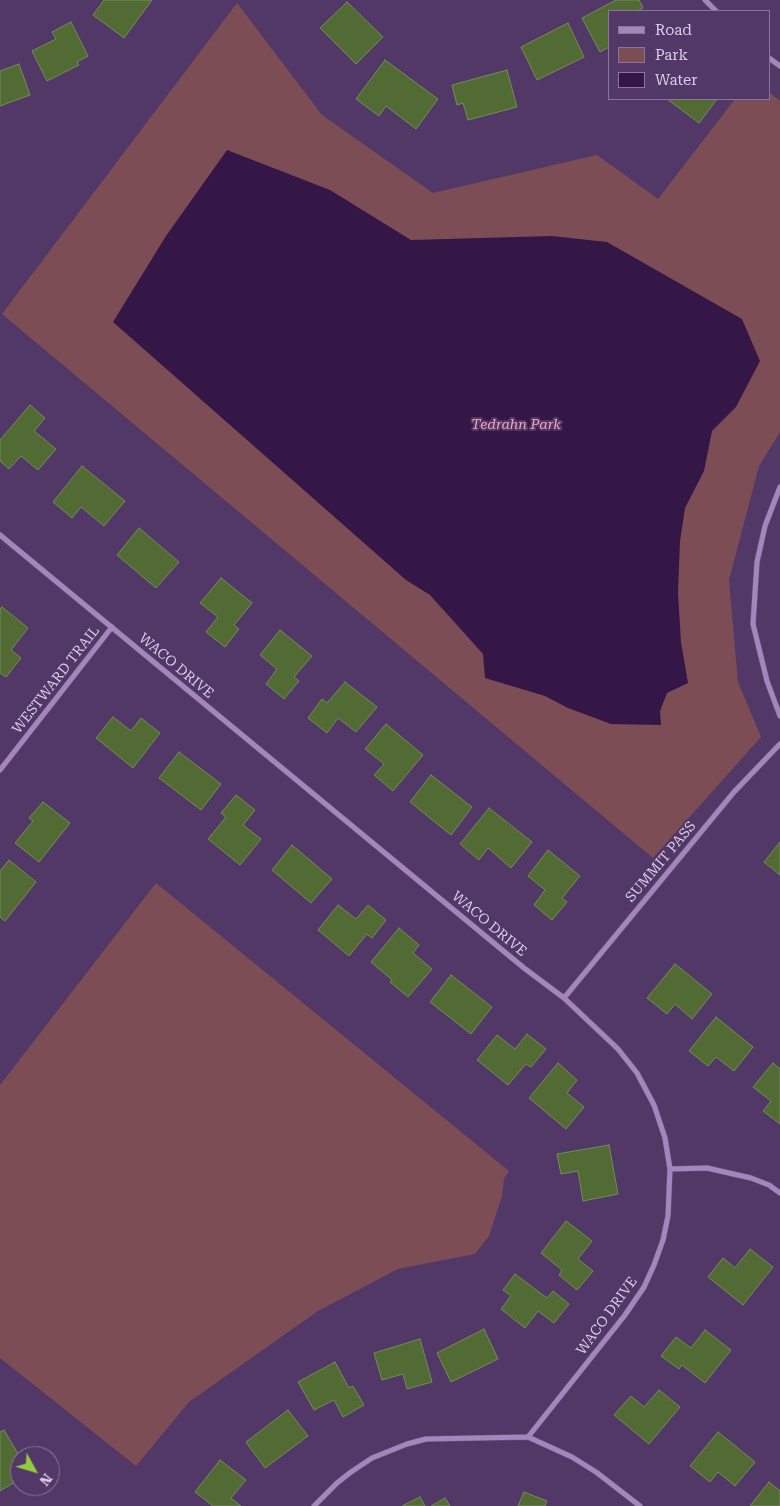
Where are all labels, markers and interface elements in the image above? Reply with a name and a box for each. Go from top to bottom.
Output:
legend [608,10,770,100]
text: Road [655,21,692,39]
text: Park [655,46,688,64]
text: Water [655,71,697,89]
park label: Tedrahn Park [471,417,561,433]
street label: WESTWARD TRAIL [9,623,103,737]
street label: WACO DRIVE [135,630,217,702]
street label: SUMMIT PASS [622,818,700,906]
street label: WACO DRIVE [448,888,530,960]
street label: WACO DRIVE [573,1274,641,1358]
north arrow [10,1446,60,1496]
text: N [36,1471,55,1489]

